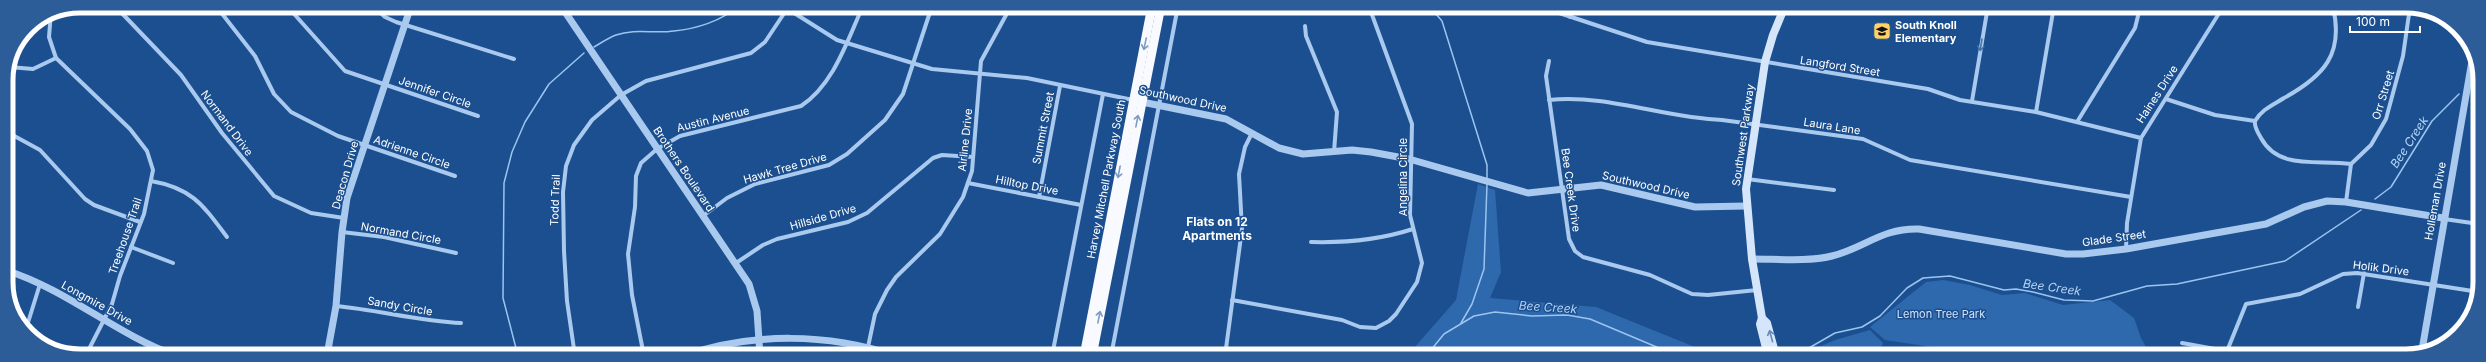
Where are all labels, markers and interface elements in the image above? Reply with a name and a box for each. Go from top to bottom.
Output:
scale bar [2350,8,2420,34]
text: 100 m [2356,14,2390,29]
place label: South Knoll Elementary [1895,18,1957,45]
school or university icon: South Knoll Elementary [1872,21,1892,41]
one-way arrow [1140,38,1148,51]
one-way arrow [1977,38,1985,51]
street label: Langford Street [1799,53,1881,79]
street label: Haines Drive [2133,62,2181,126]
street label: Orr Street [2369,68,2397,121]
street label: Jennifer Circle [397,73,473,111]
street label: Southwood Drive [1138,83,1228,115]
street label: Southwest Parkway [1729,83,1757,187]
street label: Normand Drive [198,87,256,159]
street label: Summit Street [1029,90,1057,165]
street label: Harvey Mitchell Parkway South [1084,98,1128,260]
street label: Austin Avenue [675,103,751,135]
street label: Airline Drive [955,108,975,172]
water label: Bee Creek [2387,113,2431,171]
one-way arrow [1134,115,1142,128]
street label: Laura Lane [1802,115,1862,137]
street label: Brothers Boulevard [650,124,718,214]
street label: Adrienne Circle [372,132,452,172]
street label: Angelina Circle [1396,138,1410,216]
street label: Deacon Drive [329,139,361,211]
street label: Bee Creek Drive [1558,147,1584,233]
street label: Hawk Tree Drive [742,149,828,187]
street label: Holleman Drive [2421,161,2449,241]
one-way arrow [1115,165,1123,178]
street label: Southwood Drive [1601,168,1691,202]
street label: Hilltop Drive [994,172,1060,198]
street label: Todd Trail [547,174,563,226]
street label: Treehouse Trail [105,196,145,276]
street label: Hillside Drive [788,201,858,233]
district label: Flats on 12 Apartments [1182,214,1252,243]
street label: Normand Circle [360,219,442,247]
street label: Glade Street [2081,227,2147,249]
street label: Holik Drive [2352,258,2410,278]
water label: Bee Creek [2022,275,2082,299]
street label: Longmire Drive [59,278,135,328]
street label: Sandy Circle [366,293,434,319]
water label: Bee Creek [1518,297,1578,317]
park label: Lemon Tree Park [1897,307,1985,321]
one-way arrow [1096,311,1104,324]
one-way arrow [1766,330,1774,343]

